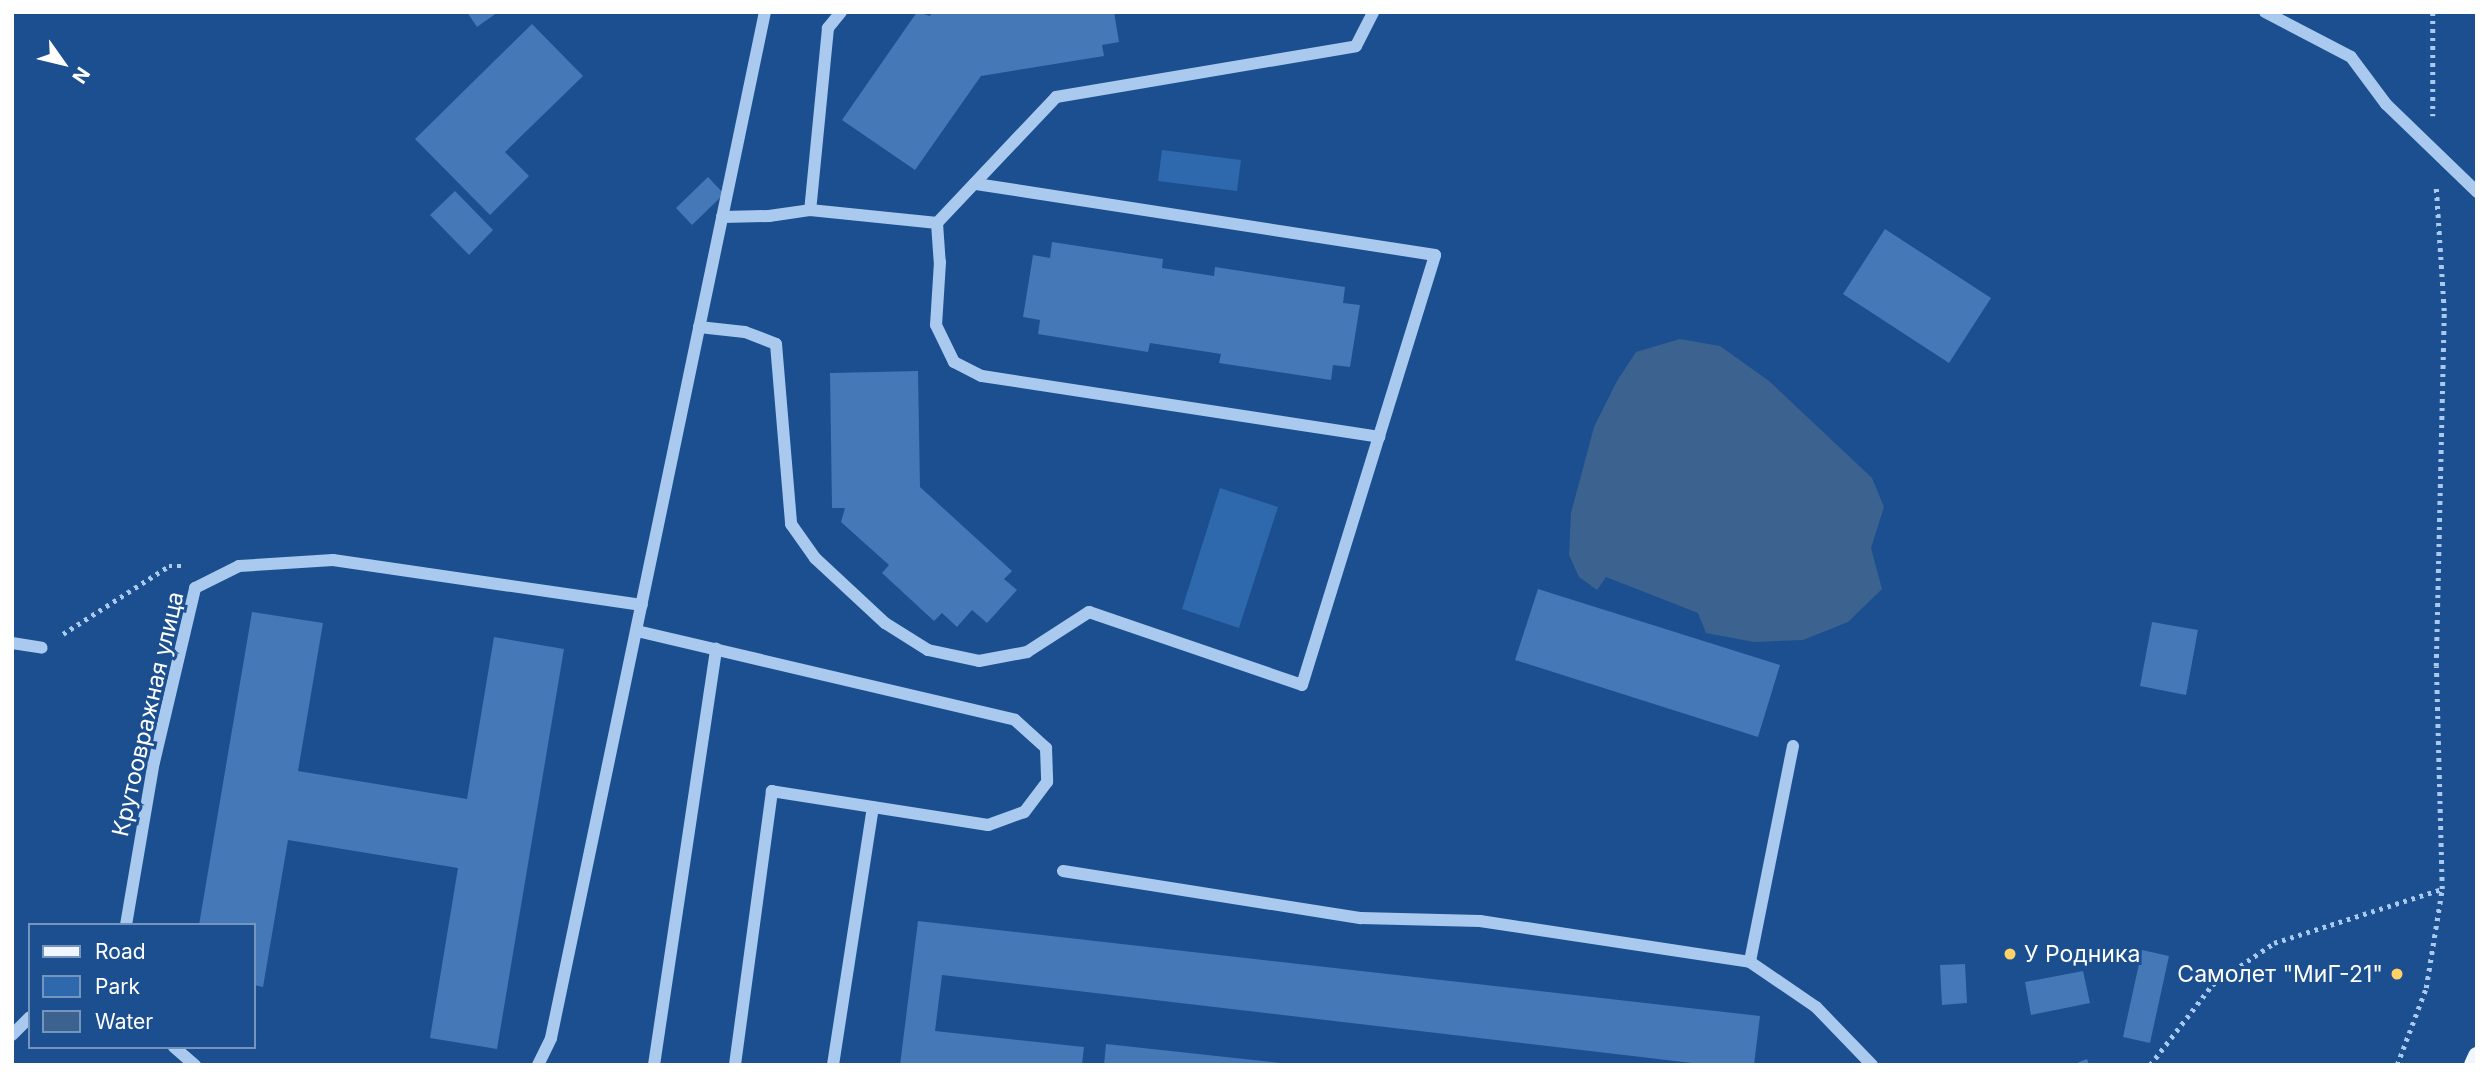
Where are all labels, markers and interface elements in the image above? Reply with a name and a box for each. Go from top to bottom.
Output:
north arrow [28,28,98,98]
text: N [67,63,94,87]
street label: Крутоовражная улица [106,589,190,839]
legend [28,923,256,1049]
text: Road [95,939,146,964]
place label: У Родника [2024,940,2140,968]
marker: У Родника [2002,946,2018,962]
place label: Самолет "МиГ-21" [2177,960,2383,988]
marker: Самолет "МиГ-21" [2389,966,2405,982]
text: Park [95,974,140,999]
text: Water [95,1009,153,1034]

